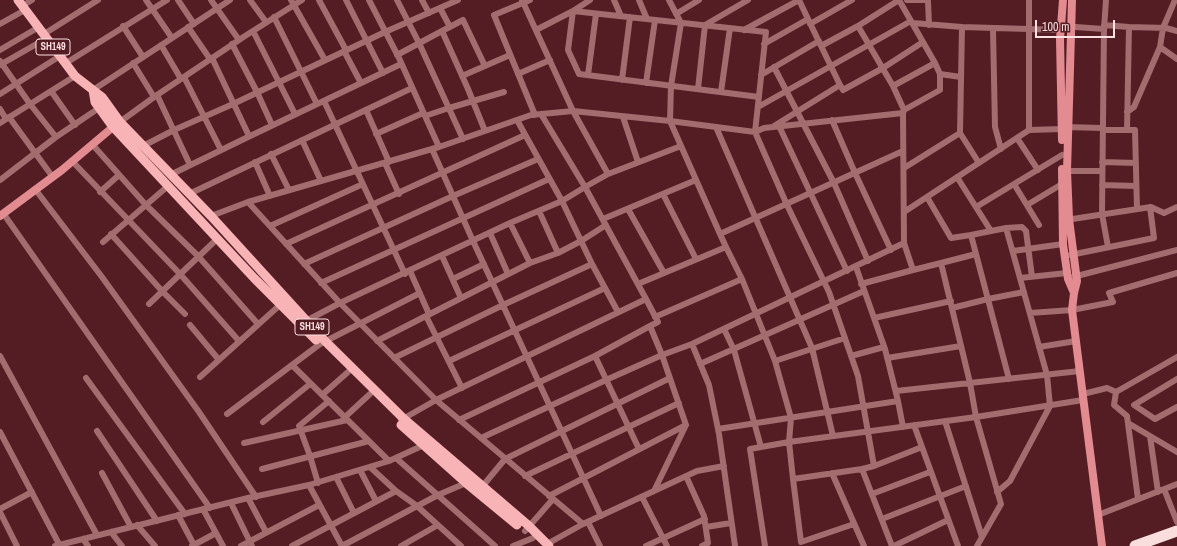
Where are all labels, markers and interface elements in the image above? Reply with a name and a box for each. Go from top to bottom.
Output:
scale bar [1037,12,1117,38]
text: 100 m [1042,19,1069,35]
road number: SH149 [36,39,70,55]
road number: SH149 [295,319,329,335]

